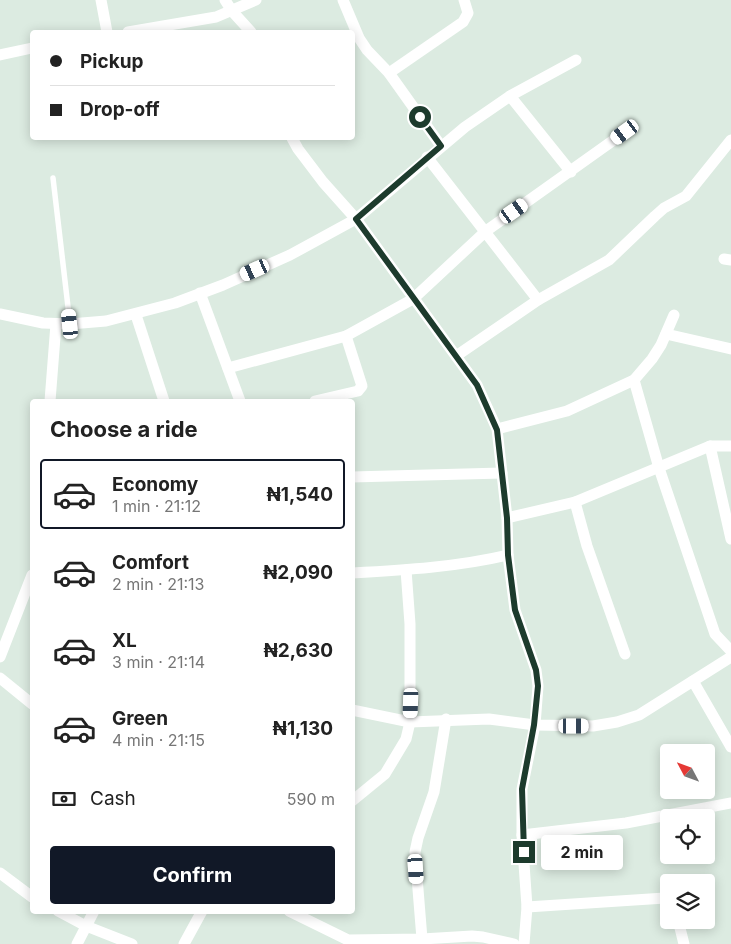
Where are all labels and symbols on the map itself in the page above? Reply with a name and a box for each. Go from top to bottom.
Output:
route start [409,106,431,128]
car [608,117,641,147]
car [497,196,530,226]
car [238,257,271,283]
car [60,308,79,340]
car [402,688,419,718]
car [559,719,589,734]
north arrow [660,744,715,799]
callout: 2 min [542,834,624,870]
route end [513,841,535,863]
car [407,854,424,884]

